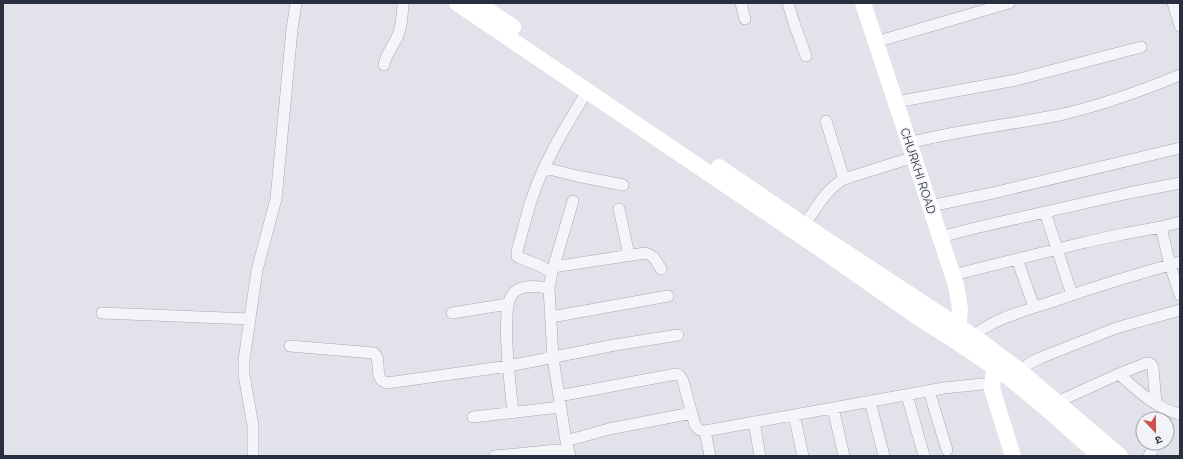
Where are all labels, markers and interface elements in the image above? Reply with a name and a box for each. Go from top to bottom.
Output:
street label: CHURKHI ROAD [897,126,939,216]
north arrow [1135,411,1175,451]
text: उ [1153,433,1164,447]

